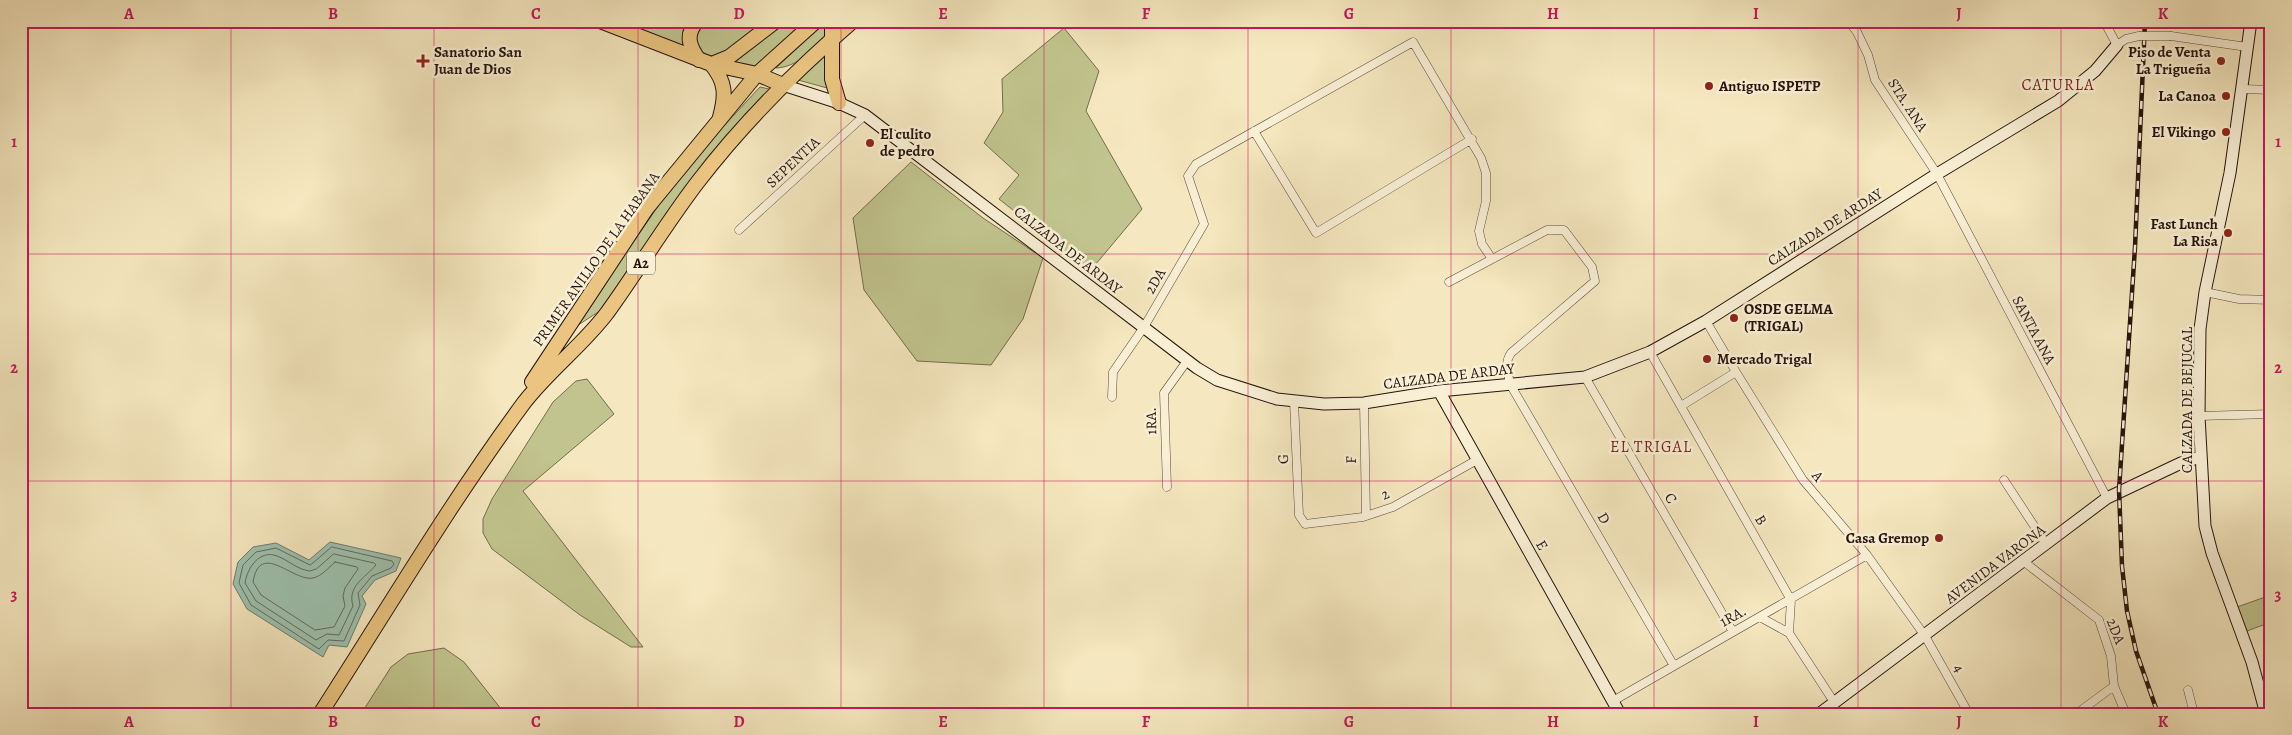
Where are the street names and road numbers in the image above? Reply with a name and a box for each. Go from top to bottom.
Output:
street label: STA. ANA [1883,74,1933,136]
street label: SEPENTIA [762,132,824,192]
street label: PRIMER ANILLO DE LA HABANA [528,168,664,350]
street label: CALZADA DE ARDAY [1764,183,1887,270]
street label: CALZADA DE ARDAY [1010,201,1127,299]
road number: A2 [627,252,655,274]
street label: 2DA [1140,264,1170,297]
street label: SANTA ANA [2008,292,2061,368]
street label: CALZADA DE BEJUCAL [2177,326,2197,473]
street label: CALZADA DE ARDAY [1382,358,1517,394]
street label: 1RA. [1141,407,1161,435]
street label: G [1273,453,1293,465]
street label: F [1341,456,1361,464]
street label: A [1807,466,1829,486]
street label: 2 [1378,483,1392,505]
street label: C [1660,489,1682,507]
street label: D [1593,508,1615,528]
street label: B [1750,511,1772,529]
street label: AVENIDA VARONA [1940,520,2049,609]
street label: E [1531,536,1553,554]
street label: 1RA. [1716,601,1750,631]
street label: 2DA [2102,615,2130,647]
street label: 4 [1949,660,1969,676]

